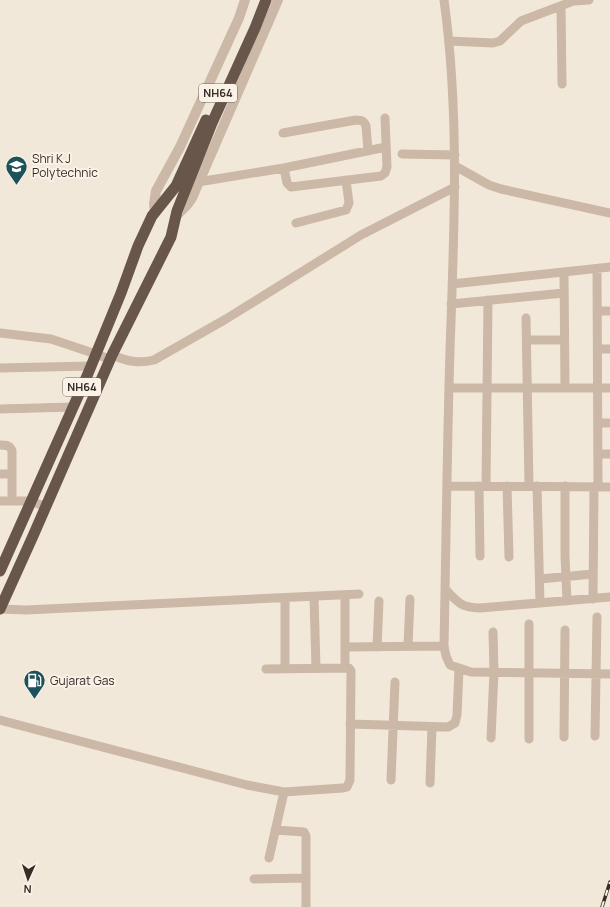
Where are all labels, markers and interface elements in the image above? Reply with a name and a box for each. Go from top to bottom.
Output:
road number: NH64 [199,84,237,102]
place label: Shri K J Polytechnic [32,150,98,181]
school or university icon: Shri K J Polytechnic [4,153,30,186]
road number: NH64 [63,378,101,396]
fuel station icon: Gujarat Gas [21,668,47,701]
place label: Gujarat Gas [50,672,115,689]
north arrow [8,859,48,899]
text: N [23,882,32,897]

